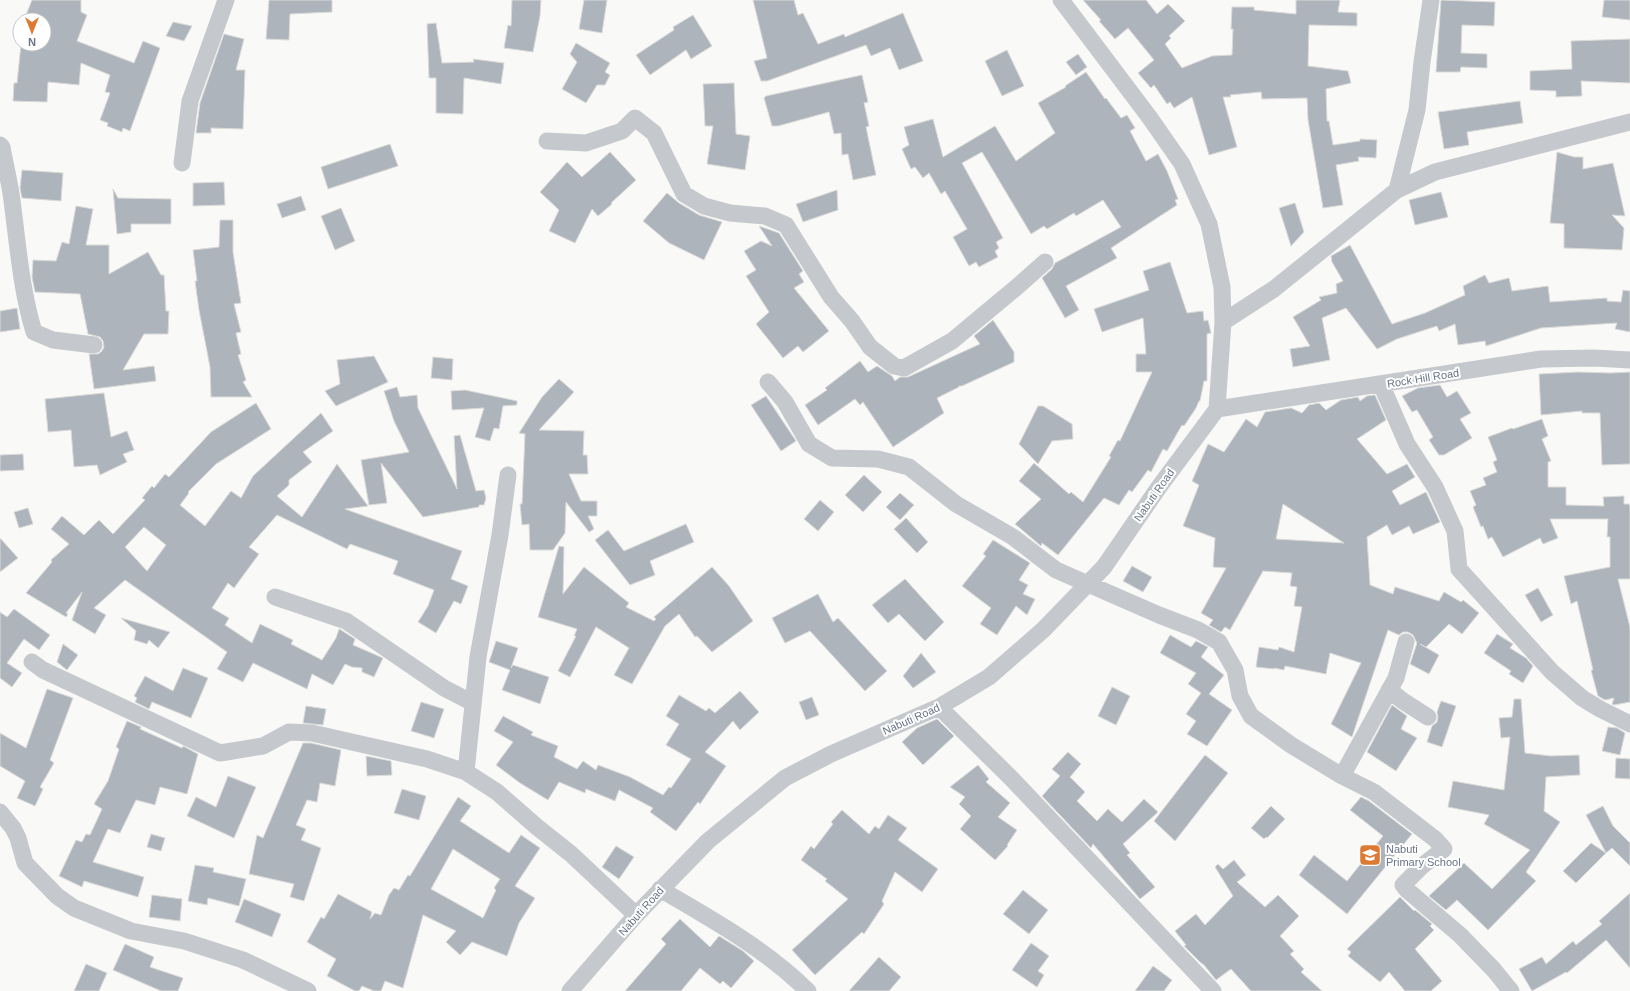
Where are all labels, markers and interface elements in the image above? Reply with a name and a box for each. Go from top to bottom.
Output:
north arrow [12,12,52,52]
text: N [28,36,36,48]
street label: Rock Hill Road [1386,366,1460,390]
street label: Nabuti Road [1132,467,1176,523]
street label: Nabuti Road [881,701,941,737]
school or university icon: Nabuti Primary School [1357,842,1383,868]
place label: Nabuti Primary School [1386,843,1461,868]
street label: Nabuti Road [616,884,666,938]

